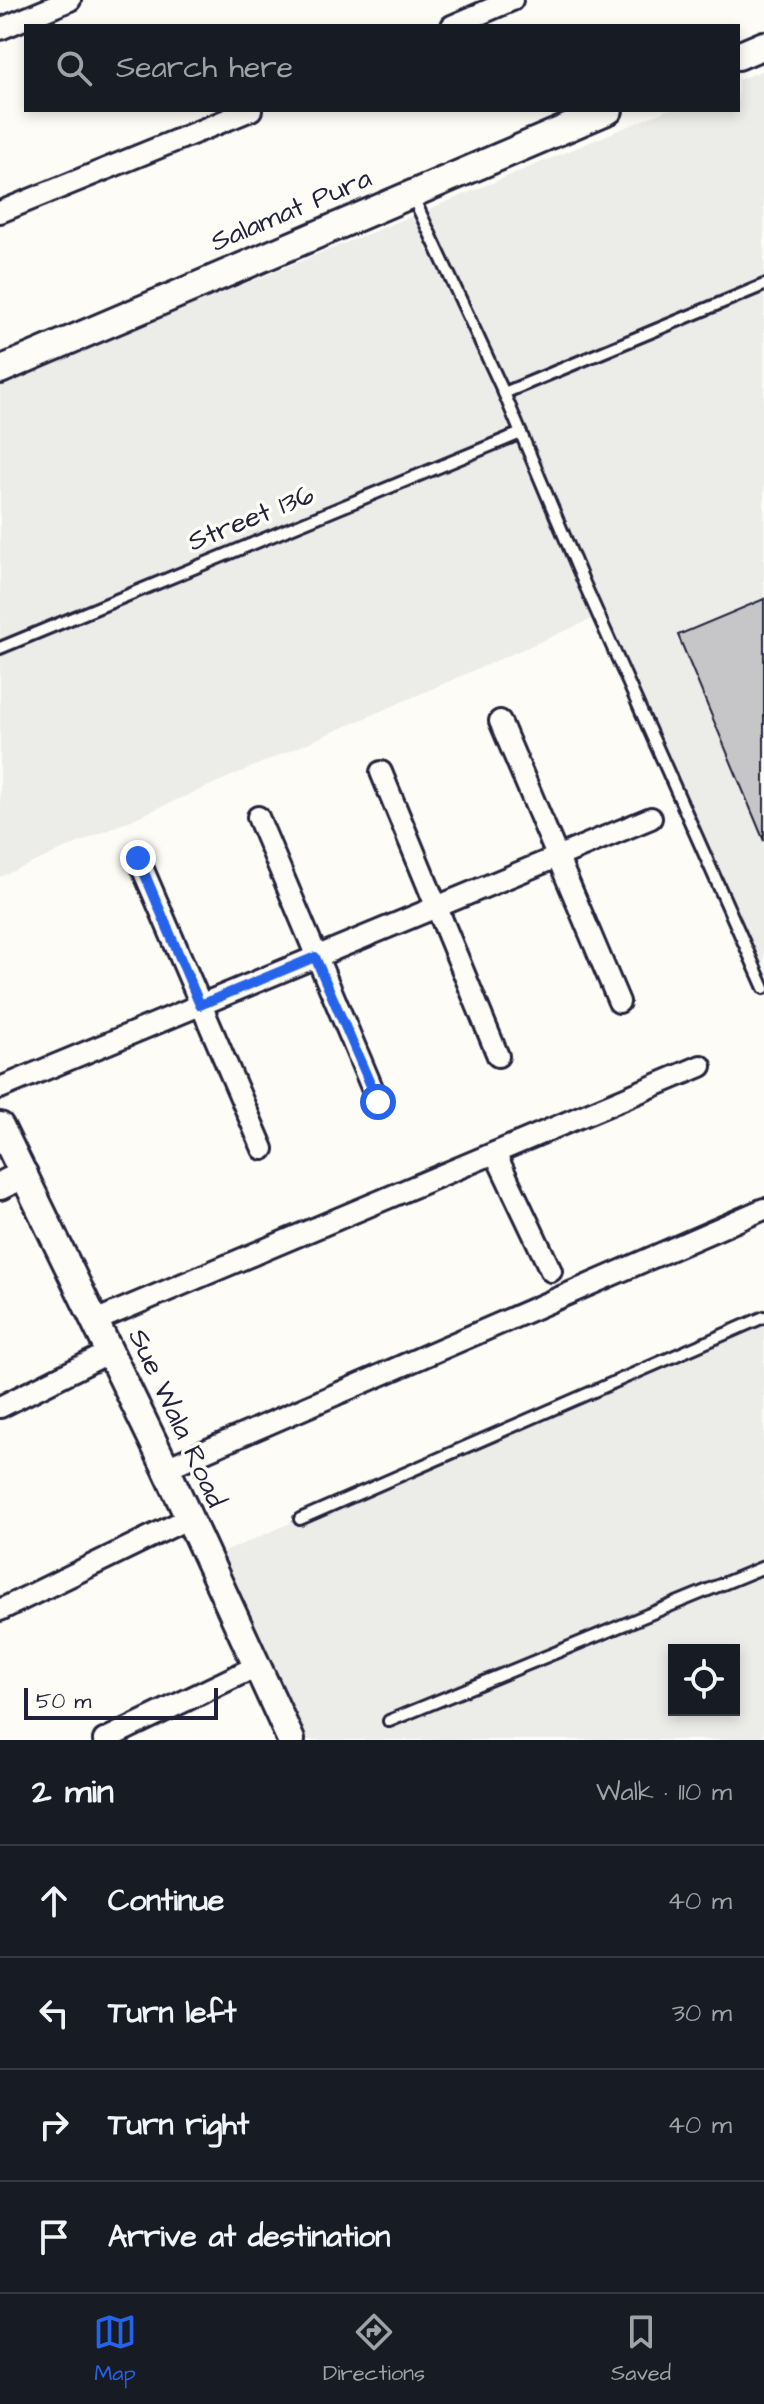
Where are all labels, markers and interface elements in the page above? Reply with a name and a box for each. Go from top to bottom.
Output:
search box [24,24,740,112]
icon: search [52,46,96,90]
text: Search here [116,47,293,89]
street label: Salamat Pura [205,159,377,261]
street label: Street 136 [182,475,320,561]
route end [120,840,156,876]
route start [360,1084,396,1120]
street label: Sue Wala Road [118,1322,236,1514]
map controls [668,1644,740,1716]
button: locate [668,1644,740,1716]
scale bar [24,1684,218,1720]
text: 50 m [36,1686,91,1717]
text: 2 min [32,1768,114,1816]
text: Walk · 110 m [596,1774,732,1810]
icon: ahead [32,1879,76,1923]
text: Continue [108,1880,224,1922]
text: 40 m [667,1883,732,1919]
icon: left [32,1991,76,2035]
text: Turn left [108,1992,236,2034]
text: 30 m [672,1995,732,2031]
icon: right [32,2103,76,2147]
text: Turn right [108,2104,249,2146]
text: 40 m [667,2107,732,2143]
icon: arrive [32,2215,76,2259]
text: Arrive at destination [108,2216,390,2258]
tab: Map [93,2310,137,2389]
tab: Directions [323,2310,425,2389]
tab: Saved [611,2310,671,2389]

